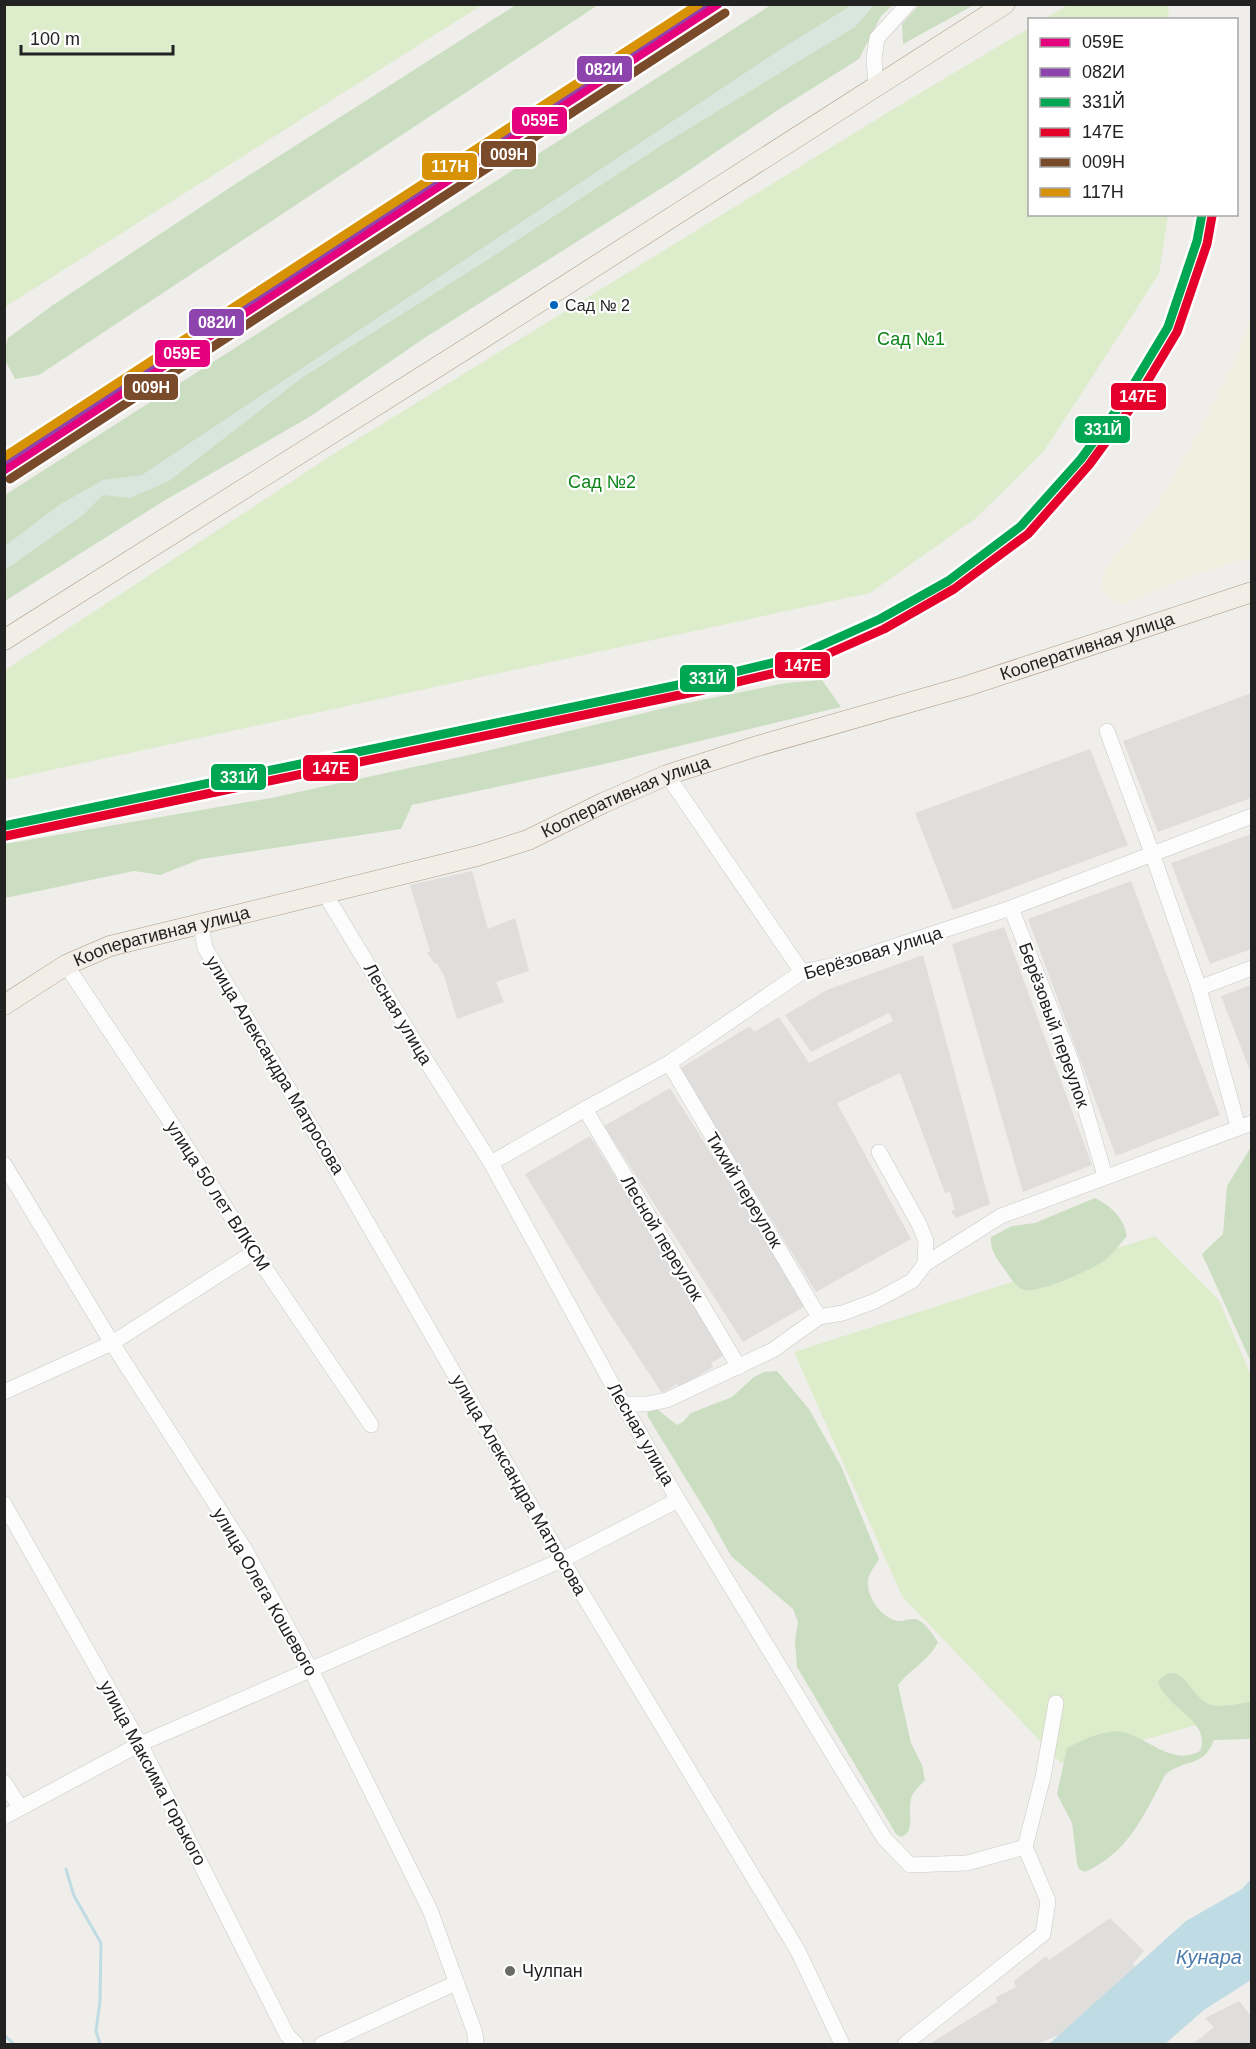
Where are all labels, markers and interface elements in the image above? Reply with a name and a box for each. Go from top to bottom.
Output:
scale bar [21,18,172,56]
legend [1028,18,1238,216]
text: 100 m [30,29,80,49]
text: 059Е [1082,32,1124,52]
line badge: 082И [576,55,633,83]
text: 082И [585,61,623,78]
text: 082И [1082,62,1125,82]
text: 331Й [1082,91,1125,112]
line badge: 059Е [511,106,568,135]
text: 059Е [521,112,559,129]
text: 147Е [1082,122,1124,142]
line badge: 009Н [480,140,537,168]
text: 009Н [490,146,528,163]
line badge: 117Н [421,152,478,181]
text: 009Н [1082,152,1125,172]
text: 117Н [431,158,469,175]
text: 117Н [1082,182,1124,202]
place label: Сад № 2 [565,297,630,314]
marker: Сад № 2 [548,299,560,311]
line badge: 082И [188,308,245,337]
text: 082И [198,314,236,331]
park label: Сад №1 [877,329,945,349]
line badge: 059Е [154,339,211,368]
text: 059Е [163,345,201,362]
line badge: 009Н [123,373,179,401]
text: 009Н [132,379,170,396]
line badge: 147Е [1110,382,1167,411]
text: 147Е [1119,388,1157,405]
line badge: 331Й [1074,415,1131,444]
text: 331Й [1084,420,1122,438]
park label: Сад №2 [568,472,636,492]
street label: Кооперативная улица [998,608,1178,684]
line badge: 147Е [774,651,831,679]
text: 147Е [784,657,822,674]
line badge: 331Й [679,664,736,693]
text: 331Й [689,669,727,687]
street label: Кооперативная улица [538,752,713,842]
line badge: 147Е [302,754,359,782]
text: 147Е [312,760,350,777]
line badge: 331Й [210,763,267,791]
text: 331Й [220,768,258,786]
street label: Кооперативная улица [70,902,253,971]
street label: Берёзовая улица [801,922,945,984]
street label: Берёзовый переулок [1015,940,1093,1110]
street label: улица Александра Матросова [202,952,349,1179]
street label: Лесная улица [360,960,437,1069]
street label: улица 50 лет ВЛКСМ [162,1117,274,1275]
street label: Тихий переулок [702,1129,786,1251]
street label: Лесной переулок [617,1172,707,1304]
street label: улица Александра Матросова [448,1371,591,1600]
street label: Лесная улица [604,1379,679,1490]
street label: улица Олега Кошевого [209,1505,321,1679]
street label: улица Максима Горького [96,1677,210,1869]
water label: Кунара [1176,1946,1242,1968]
place label: Чулпан [522,1961,583,1981]
marker: Чулпан [503,1964,517,1978]

